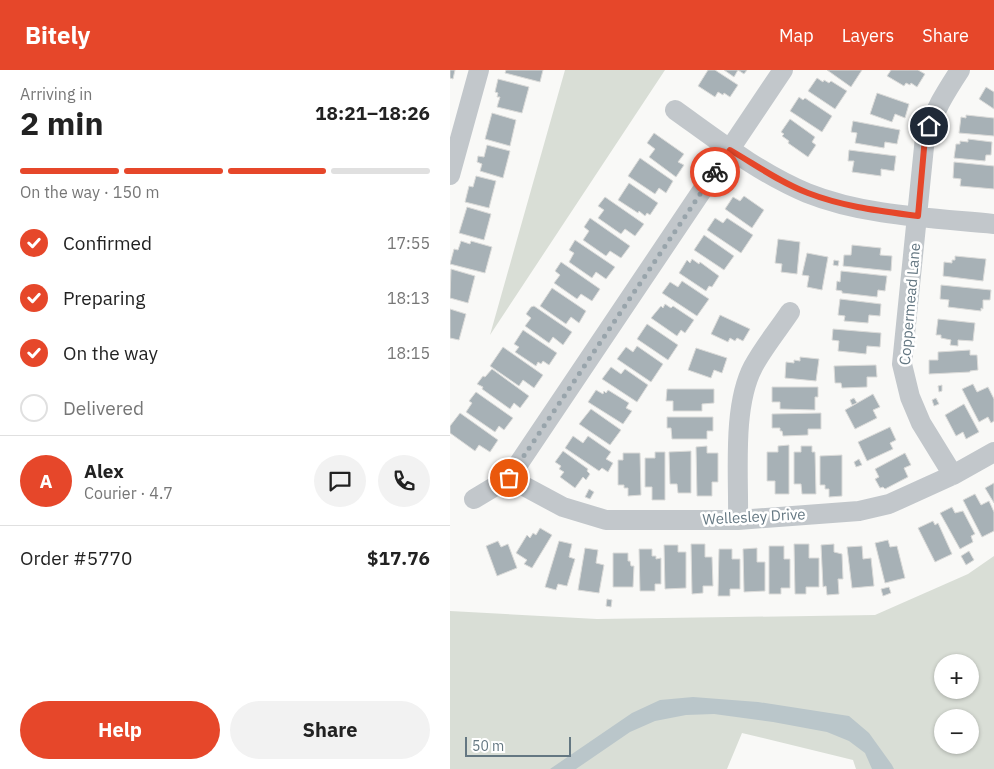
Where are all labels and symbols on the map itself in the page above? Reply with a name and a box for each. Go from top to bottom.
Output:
pin [908,105,950,147]
courier [690,147,740,197]
street label: Coppermead Lane [895,242,924,366]
pin [488,457,530,499]
street label: Wellesley Drive [702,504,806,529]
scale bar [465,734,571,757]

